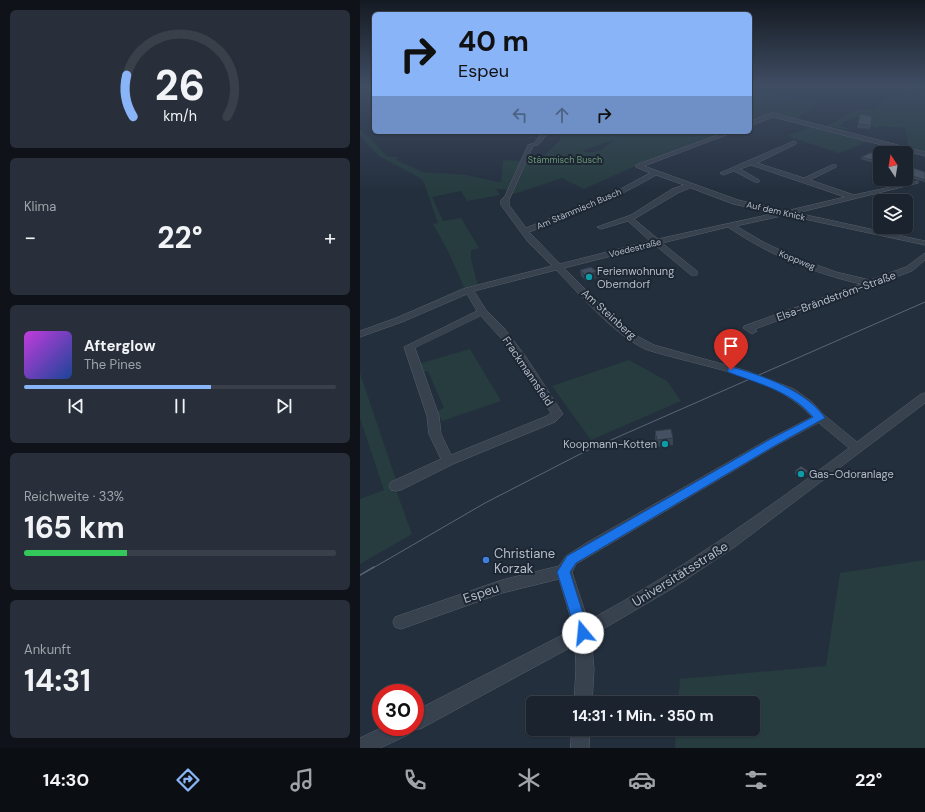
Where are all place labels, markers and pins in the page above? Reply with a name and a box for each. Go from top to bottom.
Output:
place label: Ferienwohnung Oberndorf [597,264,674,291]
marker: Ferienwohnung Oberndorf [584,272,594,282]
pin [714,329,748,370]
place label: Koopmann-Kotten [563,437,657,451]
marker: Koopmann-Kotten [660,439,670,449]
place label: Gas-Odoranlage [809,467,894,481]
marker: Gas-Odoranlage [796,469,806,479]
place label: Christiane Korzak [494,545,555,577]
marker: Christiane Korzak [481,555,491,565]

